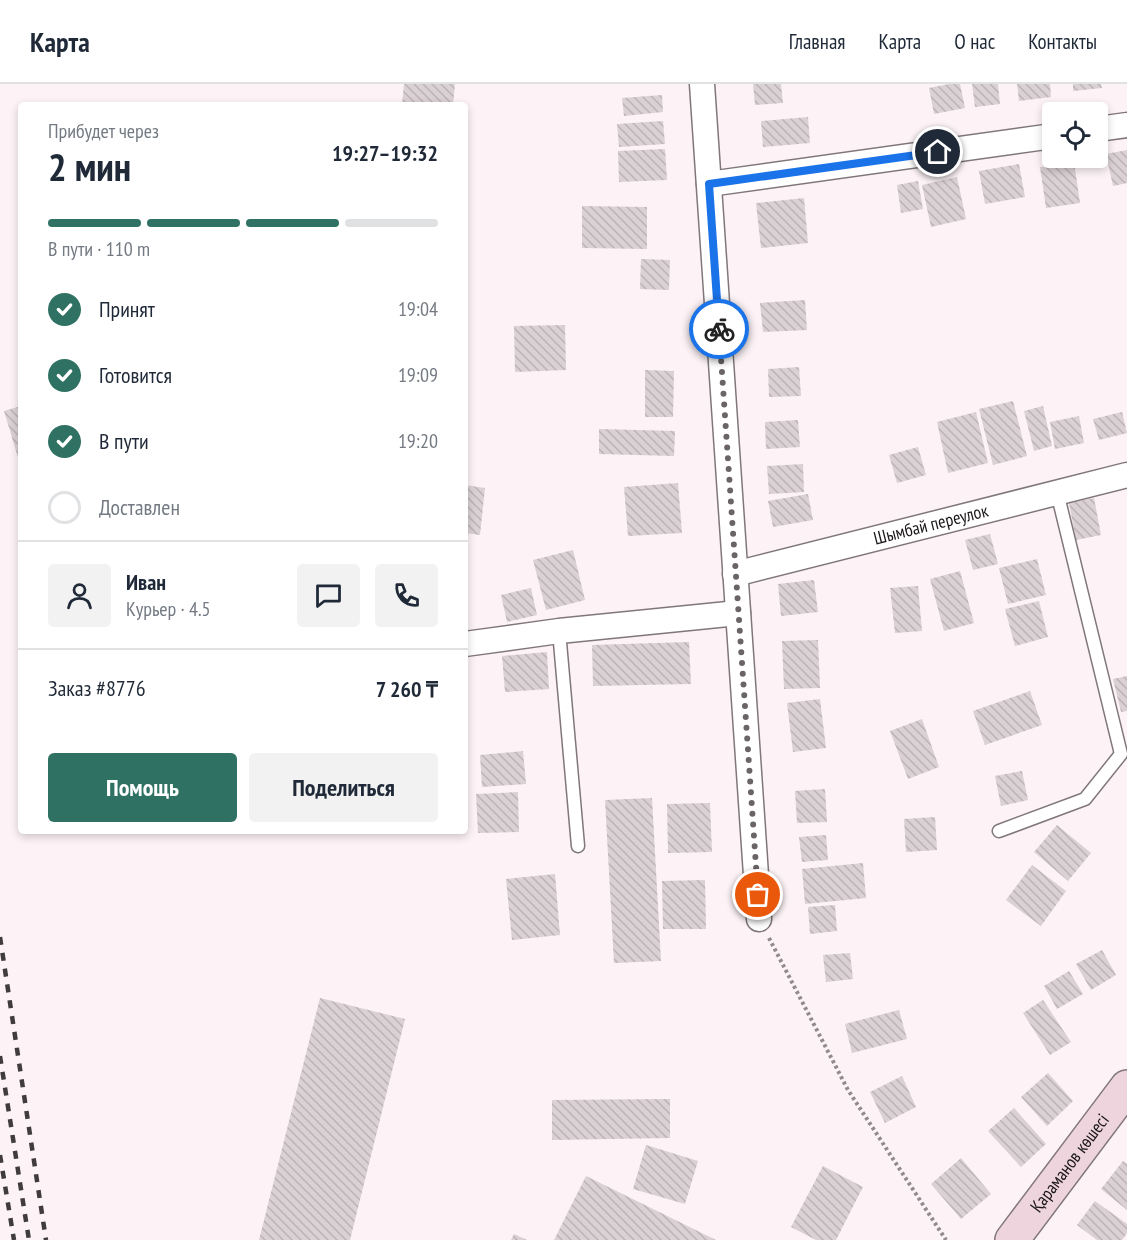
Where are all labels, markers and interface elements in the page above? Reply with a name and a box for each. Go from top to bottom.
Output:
text: Карта [30,23,90,60]
text: Главная [789,28,845,55]
text: Карта [878,28,921,55]
text: О нас [954,28,995,55]
text: Контакты [1028,28,1097,55]
map controls [1042,102,1108,168]
button: locate [1042,102,1108,168]
text: Прибудет через [48,118,159,144]
pin [912,126,963,177]
icon: home [921,135,954,168]
text: 19:27–19:32 [332,139,438,167]
text: 2 мин [48,141,131,192]
text: В пути · 110 m [48,236,150,262]
icon: check [48,293,81,326]
text: Принят [99,295,155,323]
text: 19:04 [398,296,438,322]
courier [689,299,749,359]
icon: bike [703,313,736,346]
icon: check [48,359,81,392]
text: Готовится [99,361,172,389]
text: 19:09 [398,362,438,388]
icon: check [48,425,81,458]
text: В пути [99,427,149,455]
text: 19:20 [398,428,438,454]
text: Доставлен [99,493,180,521]
street label: Шымбай переулок [871,499,990,550]
button: person [48,564,111,627]
button: chat [297,564,360,627]
button: phone [375,564,438,627]
text: Иван [126,568,166,596]
text: Курьер · 4.5 [126,596,211,622]
text: Заказ #8776 [48,674,146,702]
text: 7 260 ₸ [376,675,438,703]
button: Помощь [48,753,237,822]
button: Поделиться [249,753,438,822]
pin [732,869,783,920]
icon: bag [741,878,774,911]
street label: Қараманов көшесі [1025,1109,1114,1217]

